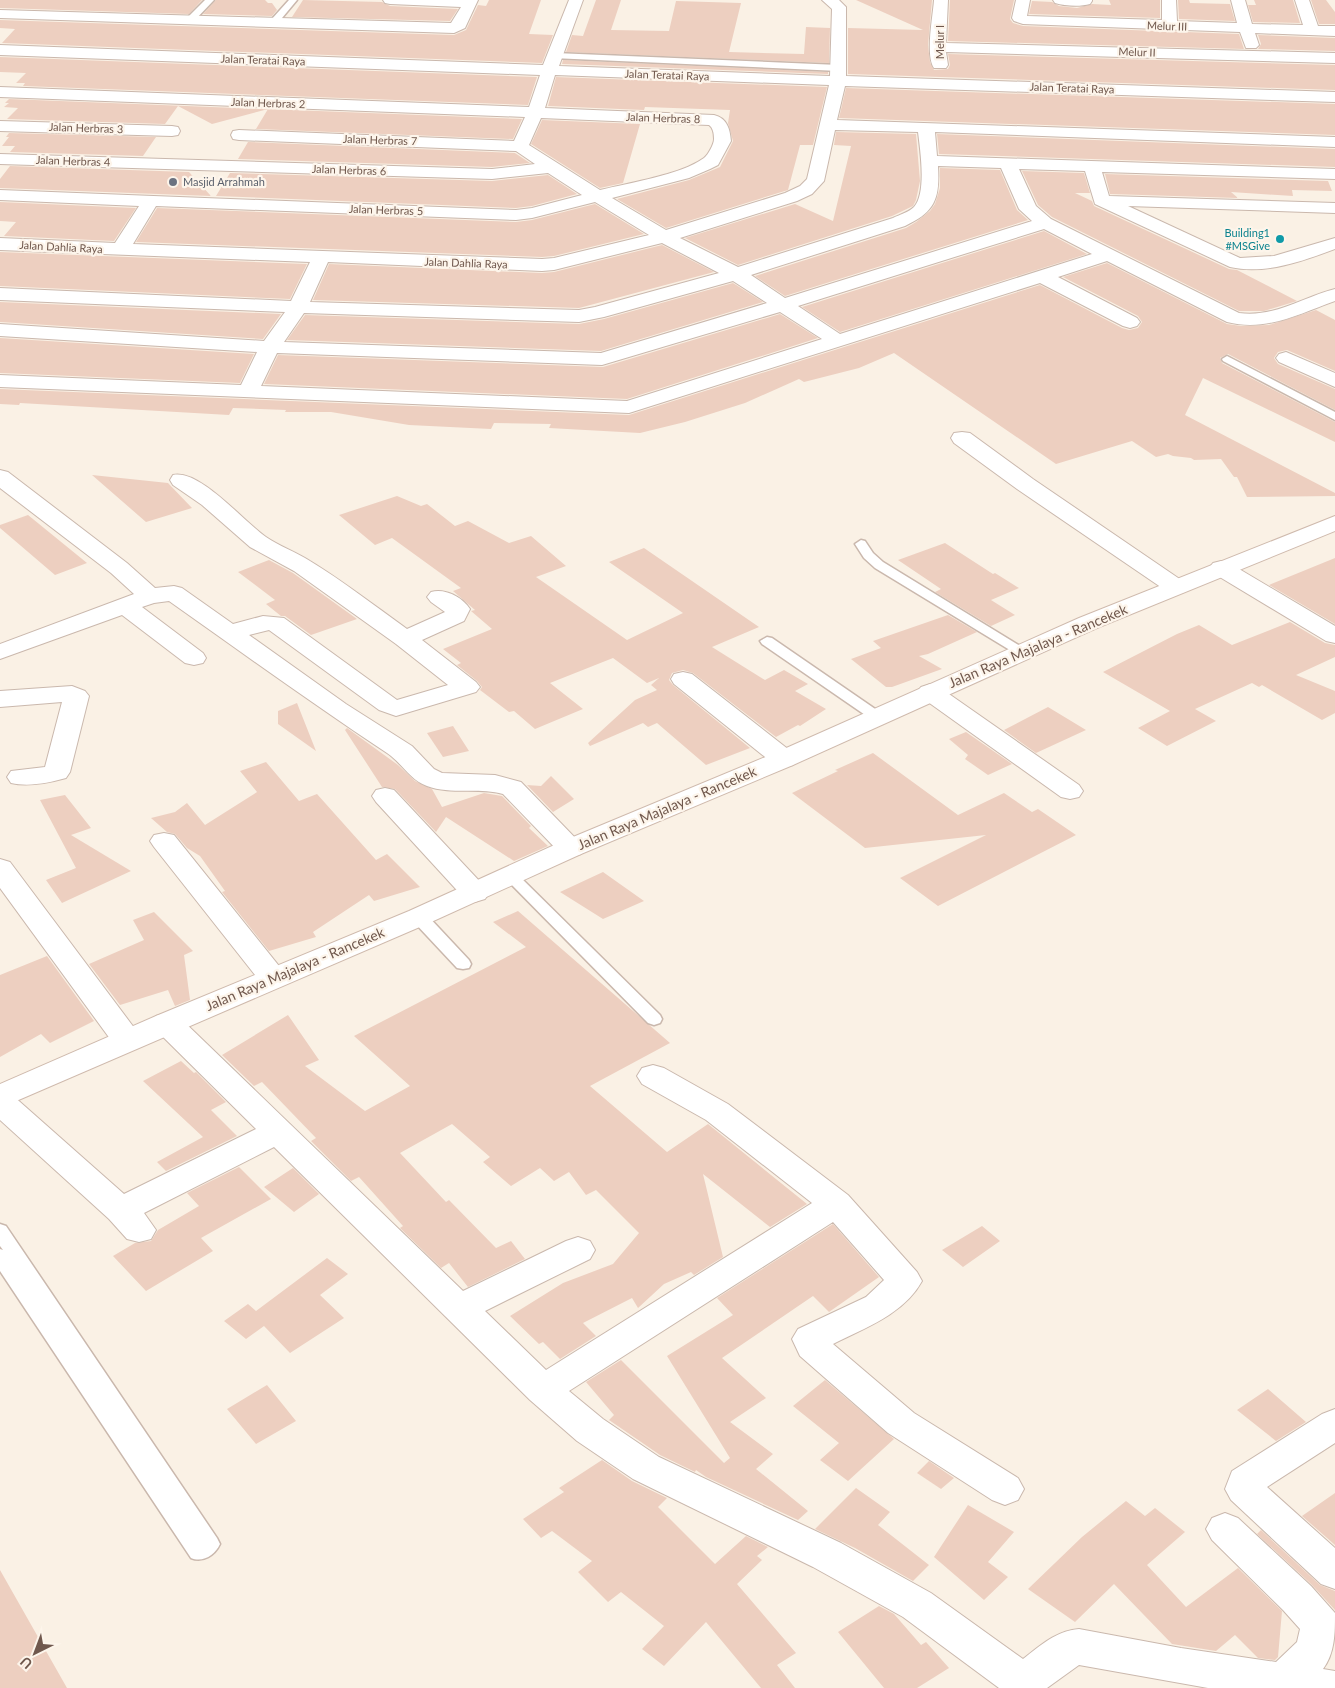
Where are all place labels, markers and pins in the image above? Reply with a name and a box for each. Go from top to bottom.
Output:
place label: Masjid Arrahmah [183,175,265,188]
marker: Masjid Arrahmah [167,176,179,188]
place label: Building1 #MSGive [1225,226,1270,252]
marker: Building1 #MSGive [1274,233,1286,245]

